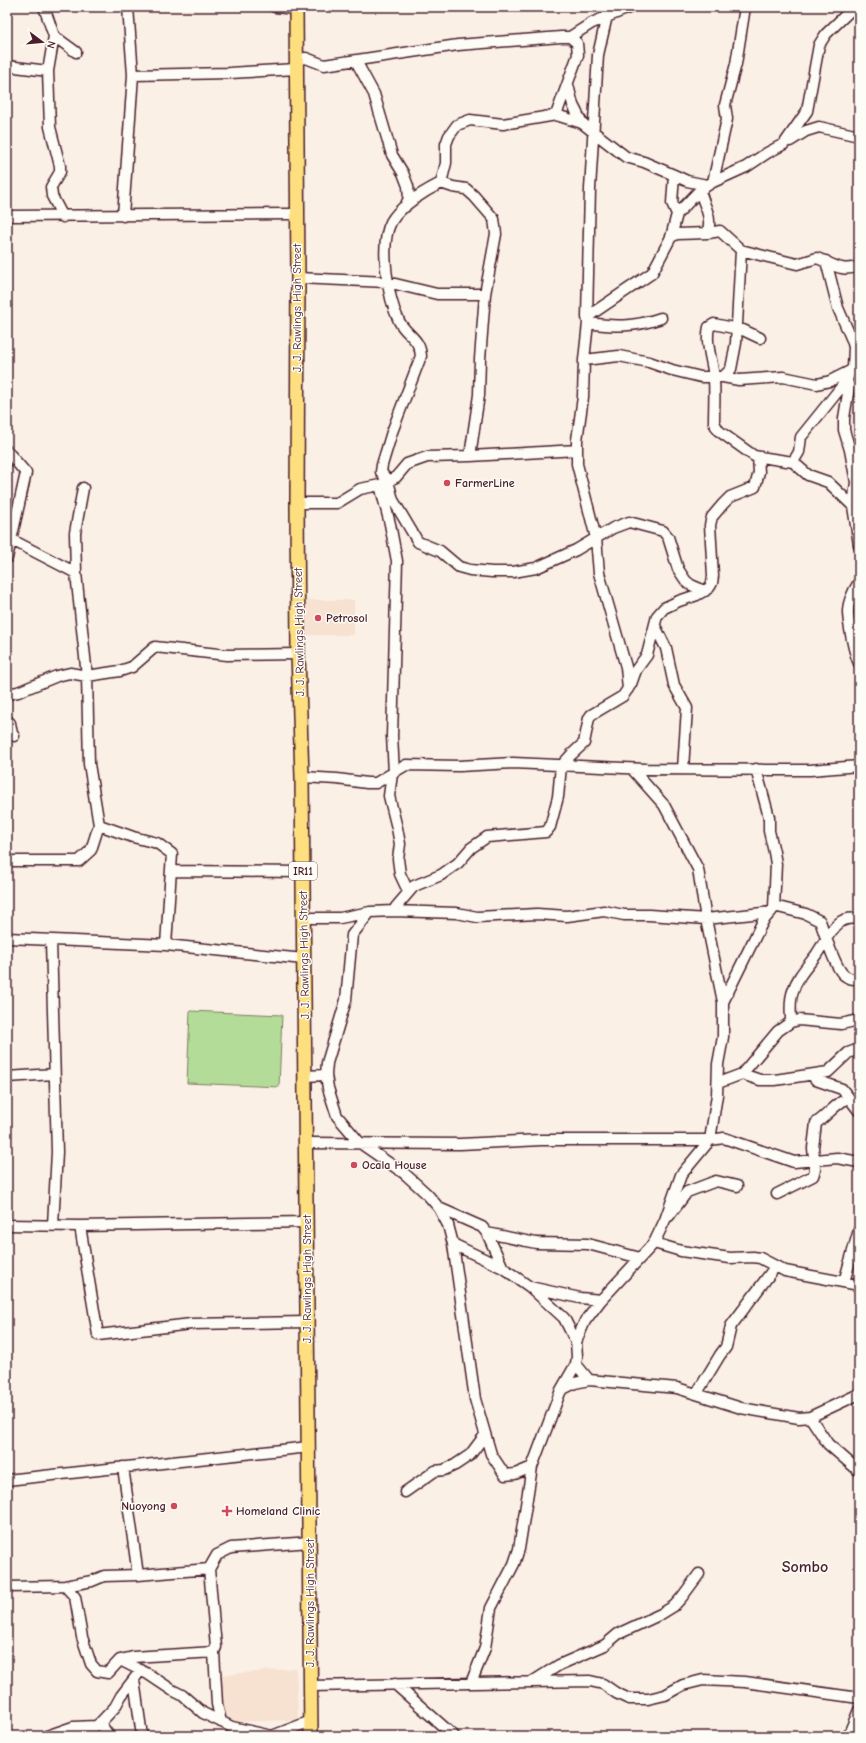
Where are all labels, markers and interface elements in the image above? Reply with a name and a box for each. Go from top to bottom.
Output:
north arrow [22,22,62,62]
text: N [44,39,58,50]
street label: J. J. Rawlings High Street [290,243,304,372]
place label: FarmerLine [455,476,515,490]
marker: FarmerLine [442,478,452,488]
street label: J. J. Rawlings High Street [291,567,307,696]
place label: Petrosol [326,611,367,625]
marker: Petrosol [313,613,323,623]
road number: IR11 [289,862,317,880]
street label: J. J. Rawlings High Street [296,890,312,1019]
place label: Ocala House [362,1158,427,1172]
marker: Ocala House [349,1160,359,1170]
street label: J. J. Rawlings High Street [300,1214,314,1343]
place label: Nuoyong [121,1499,166,1513]
marker: Nuoyong [169,1501,179,1511]
place label: Homeland Clinic [236,1504,321,1518]
marker: Homeland Clinic [221,1505,233,1517]
street label: J. J. Rawlings High Street [303,1538,317,1667]
district label: Sombo [782,1558,828,1576]

